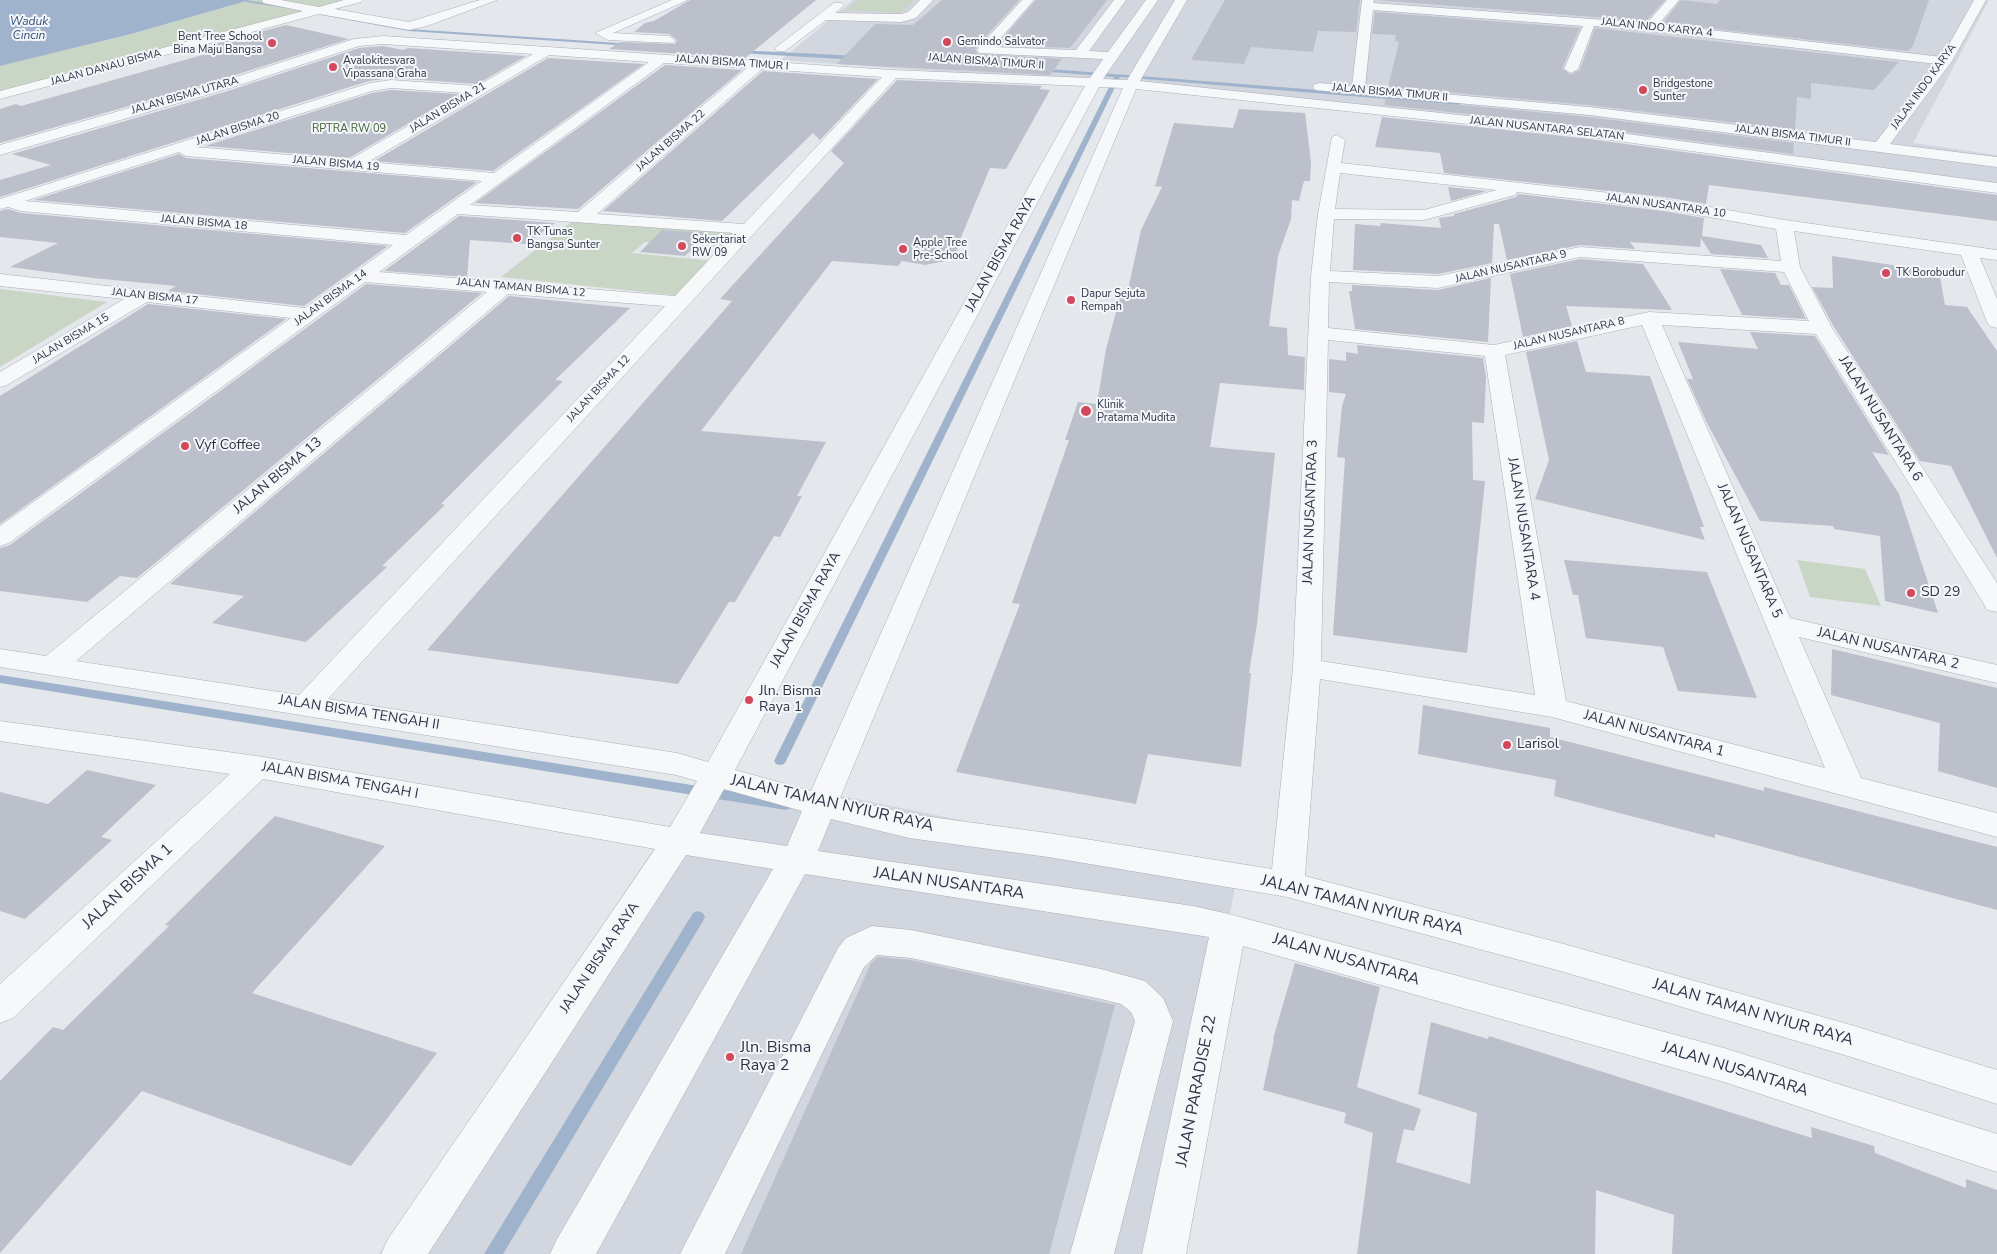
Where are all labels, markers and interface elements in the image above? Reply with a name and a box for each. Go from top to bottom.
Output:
water label: Waduk Cincin [10,15,48,43]
street label: JALAN INDO KARYA 4 [1601,16,1713,40]
place label: Bent Tree School Bina Maju Bangsa [173,30,262,56]
place label: Gemindo Salvator [957,35,1045,49]
marker: Gemindo Salvator [941,36,953,48]
marker: Bent Tree School Bina Maju Bangsa [266,37,278,49]
street label: JALAN INDO KARYA [1889,42,1959,132]
street label: JALAN DANAU BISMA [49,47,163,89]
street label: JALAN BISMA TIMUR II [928,51,1044,73]
street label: JALAN BISMA TIMUR I [675,52,789,74]
place label: Avalokitesvara Vipassana Graha [343,54,426,80]
marker: Avalokitesvara Vipassana Graha [327,61,339,73]
street label: JALAN BISMA UTARA [130,74,240,118]
place label: Bridgestone Sunter [1653,77,1713,103]
street label: JALAN BISMA 21 [407,80,489,136]
street label: JALAN BISMA TIMUR II [1332,81,1448,105]
marker: Bridgestone Sunter [1637,84,1649,96]
street label: JALAN BISMA 22 [634,108,708,174]
street label: JALAN BISMA 20 [195,109,281,149]
street label: JALAN NUSANTARA SELATAN [1469,114,1625,144]
park label: RPTRA RW 09 [312,122,386,136]
street label: JALAN BISMA TIMUR II [1735,122,1851,150]
street label: JALAN BISMA 19 [292,154,380,174]
street label: JALAN NUSANTARA 10 [1605,191,1727,221]
street label: JALAN BISMA RAYA [962,193,1040,315]
street label: JALAN BISMA 18 [160,213,248,233]
place label: TK Tunas Bangsa Sunter [527,225,600,251]
marker: TK Tunas Bangsa Sunter [511,232,523,244]
place label: Sekertariat RW 09 [692,233,746,259]
place label: Apple Tree Pre-School [913,236,968,262]
marker: Sekertariat RW 09 [676,240,688,252]
marker: Apple Tree Pre-School [897,243,909,255]
street label: JALAN NUSANTARA 9 [1454,248,1568,286]
place label: TK Borobudur [1896,266,1965,280]
street label: JALAN BISMA 14 [292,267,370,329]
marker: TK Borobudur [1880,267,1892,279]
street label: JALAN TAMAN BISMA 12 [456,276,586,300]
street label: JALAN BISMA 17 [111,286,199,308]
place label: Dapur Sejuta Rempah [1081,287,1145,313]
marker: Dapur Sejuta Rempah [1065,294,1077,306]
street label: JALAN BISMA 15 [30,311,112,367]
street label: JALAN NUSANTARA 8 [1512,315,1626,353]
street label: JALAN BISMA 12 [565,353,633,425]
street label: JALAN NUSANTARA 6 [1834,353,1926,485]
place label: Klinik Pratama Mudita [1097,398,1176,424]
marker: Klinik Pratama Mudita [1079,404,1093,418]
street label: JALAN BISMA 13 [230,434,326,518]
place label: Vyf Coffee [195,438,260,454]
street label: JALAN NUSANTARA 3 [1300,439,1322,585]
marker: Vyf Coffee [179,440,191,452]
street label: JALAN NUSANTARA 4 [1503,456,1543,602]
street label: JALAN NUSANTARA 5 [1713,481,1785,621]
street label: JALAN BISMA RAYA [767,549,845,671]
place label: SD 29 [1921,585,1960,601]
marker: SD 29 [1905,587,1917,599]
street label: JALAN NUSANTARA 2 [1816,625,1960,673]
place label: Jln. Bisma Raya 1 [759,684,821,716]
street label: JALAN BISMA TENGAH II [277,692,441,734]
marker: Jln. Bisma Raya 1 [743,694,755,706]
street label: JALAN NUSANTARA 1 [1582,707,1726,761]
place label: Larisol [1517,737,1559,753]
marker: Larisol [1501,739,1513,751]
street label: JALAN BISMA TENGAH I [260,759,420,803]
street label: JALAN TAMAN NYIUR RAYA [729,771,935,837]
street label: JALAN BISMA 1 [79,840,177,934]
street label: JALAN NUSANTARA [872,864,1026,904]
street label: JALAN TAMAN NYIUR RAYA [1259,872,1465,940]
street label: JALAN BISMA RAYA [557,899,643,1017]
street label: JALAN NUSANTARA [1270,930,1422,990]
street label: JALAN TAMAN NYIUR RAYA [1651,975,1855,1051]
street label: JALAN PARADISE 22 [1173,1014,1221,1168]
place label: Jln. Bisma Raya 2 [740,1038,811,1076]
street label: JALAN NUSANTARA [1660,1039,1810,1101]
marker: Jln. Bisma Raya 2 [724,1051,736,1063]

